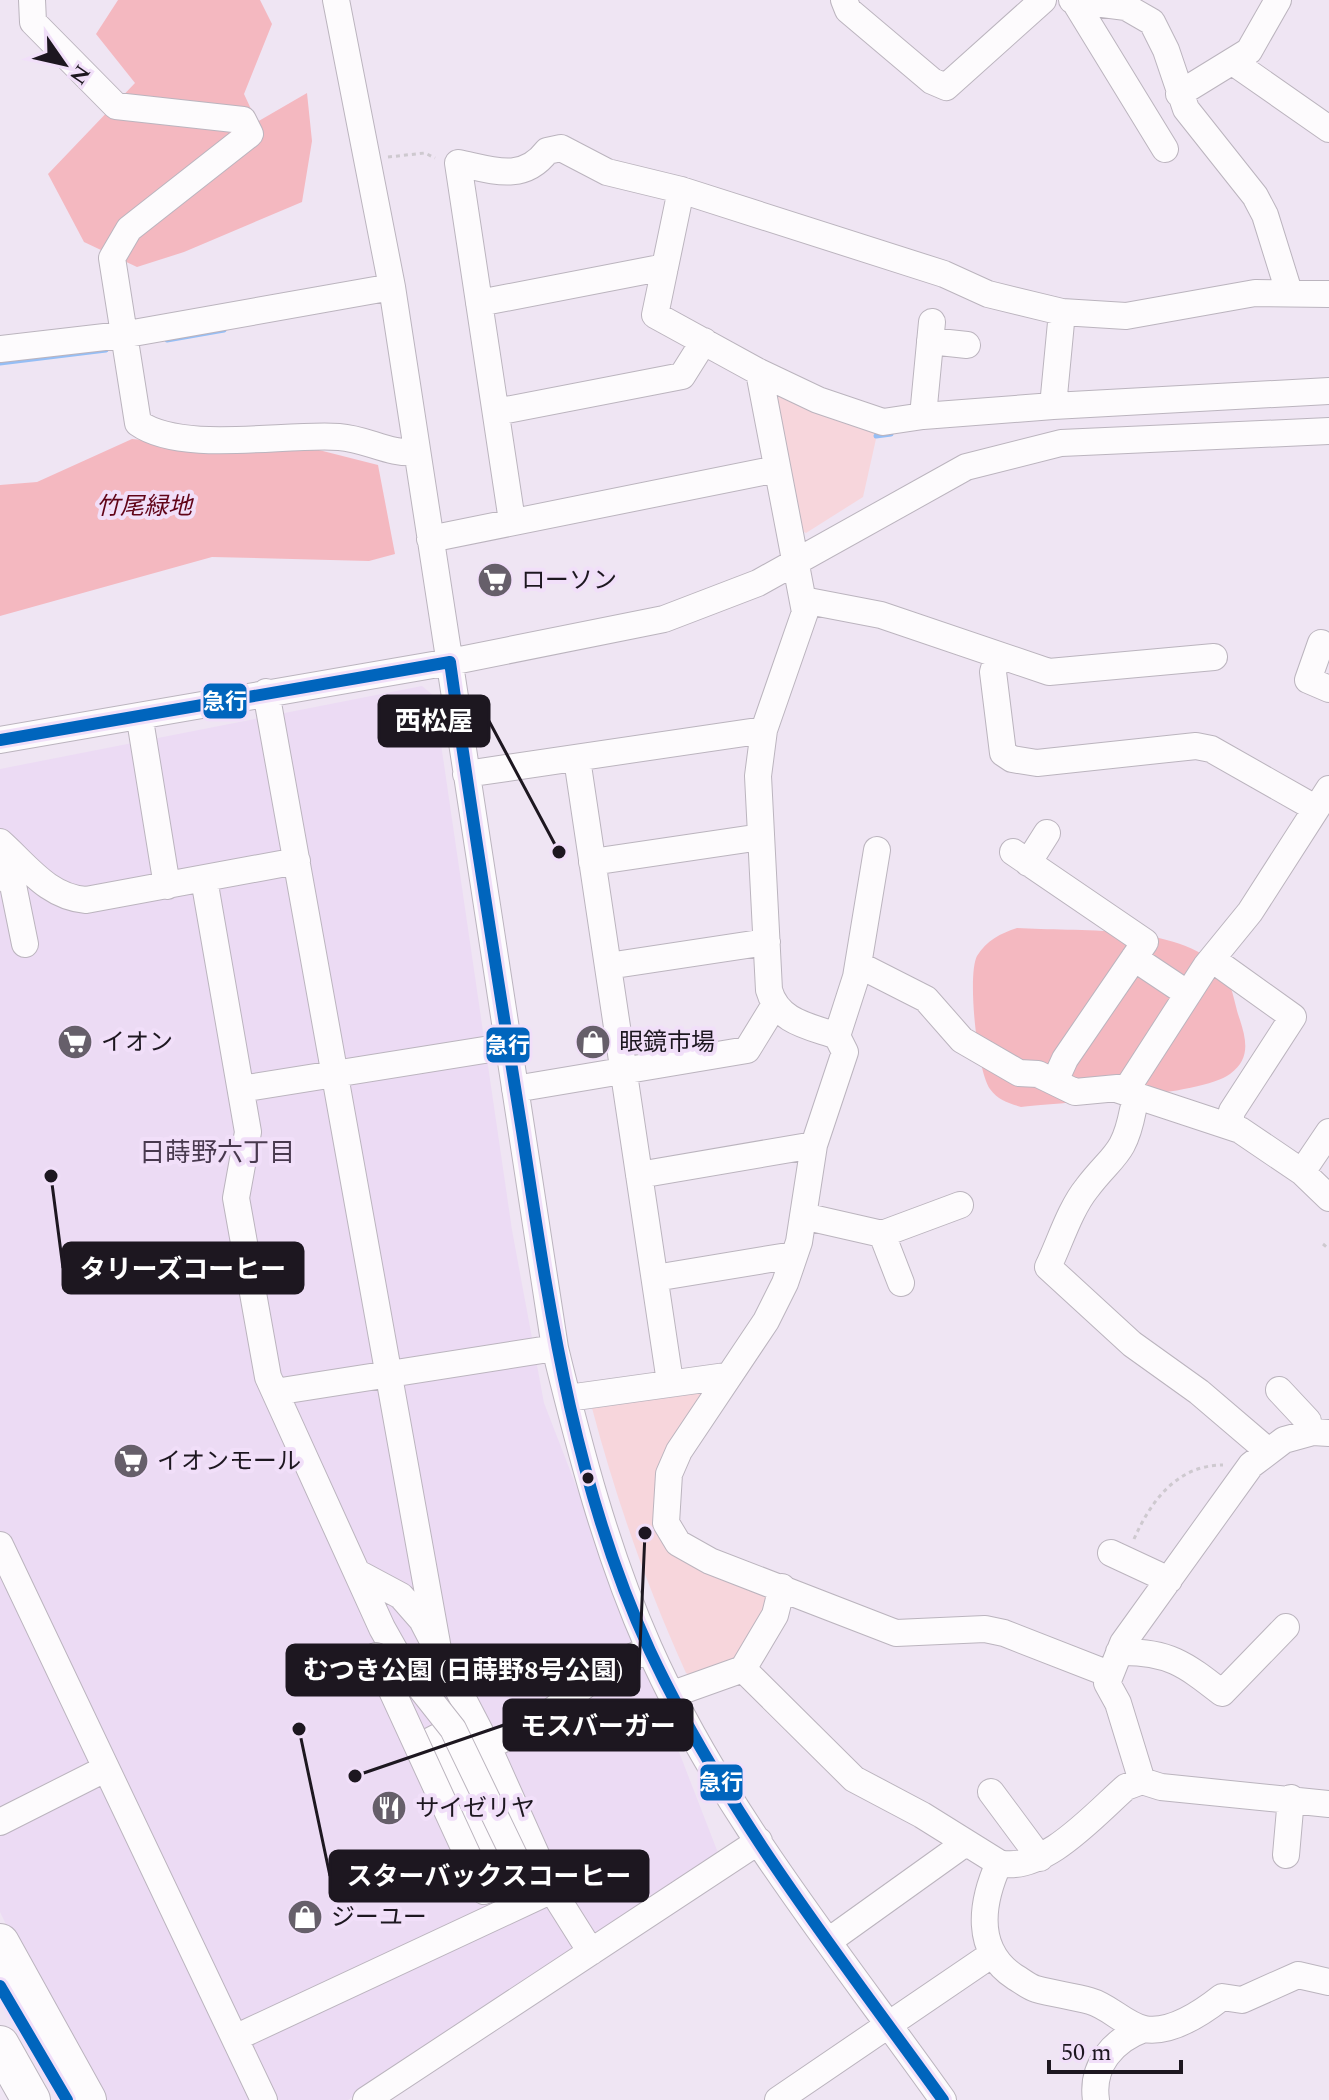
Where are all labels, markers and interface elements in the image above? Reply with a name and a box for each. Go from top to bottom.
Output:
north arrow [24,24,104,104]
text: N [61,58,98,91]
park label: 竹尾緑地 [96,489,195,525]
supermarket icon: ローソン [476,561,514,599]
place label: ローソン [521,563,617,599]
line badge: 急行 [202,682,248,720]
text: 急行 [203,686,247,719]
callout: 西松屋 [379,696,489,746]
text: 西松屋 [395,702,473,742]
supermarket icon: イオン [56,1023,94,1061]
shop icon: 眼鏡市場 [574,1023,612,1061]
place label: イオン [101,1025,173,1061]
place label: 眼鏡市場 [619,1025,715,1061]
line badge: 急行 [485,1026,531,1064]
text: 急行 [486,1030,530,1063]
district label: 日蒔野六丁目 [139,1133,295,1173]
callout: タリーズコーヒー [63,1243,303,1293]
text: タリーズコーヒー [80,1250,286,1290]
supermarket icon: イオンモール [112,1442,150,1480]
place label: イオンモール [157,1444,301,1480]
unlabelled marker [580,1470,596,1486]
callout: むつき公園 (日蒔野8号公園) [287,1645,639,1695]
text: むつき公園 (日蒔野8号公園) [303,1651,623,1691]
callout: モスバーガー [504,1700,692,1750]
text: モスバーガー [520,1707,676,1747]
line badge: 急行 [699,1763,744,1802]
text: 急行 [699,1767,743,1800]
restaurant icon: サイゼリヤ [370,1789,408,1827]
place label: サイゼリヤ [415,1791,535,1827]
callout: スターバックスコーヒー [330,1851,648,1901]
text: スターバックスコーヒー [347,1857,631,1897]
shop icon: ジーユー [286,1898,324,1936]
place label: ジーユー [331,1900,427,1936]
scale bar [1049,2024,1181,2074]
text: 50 m [1061,2035,1112,2071]

